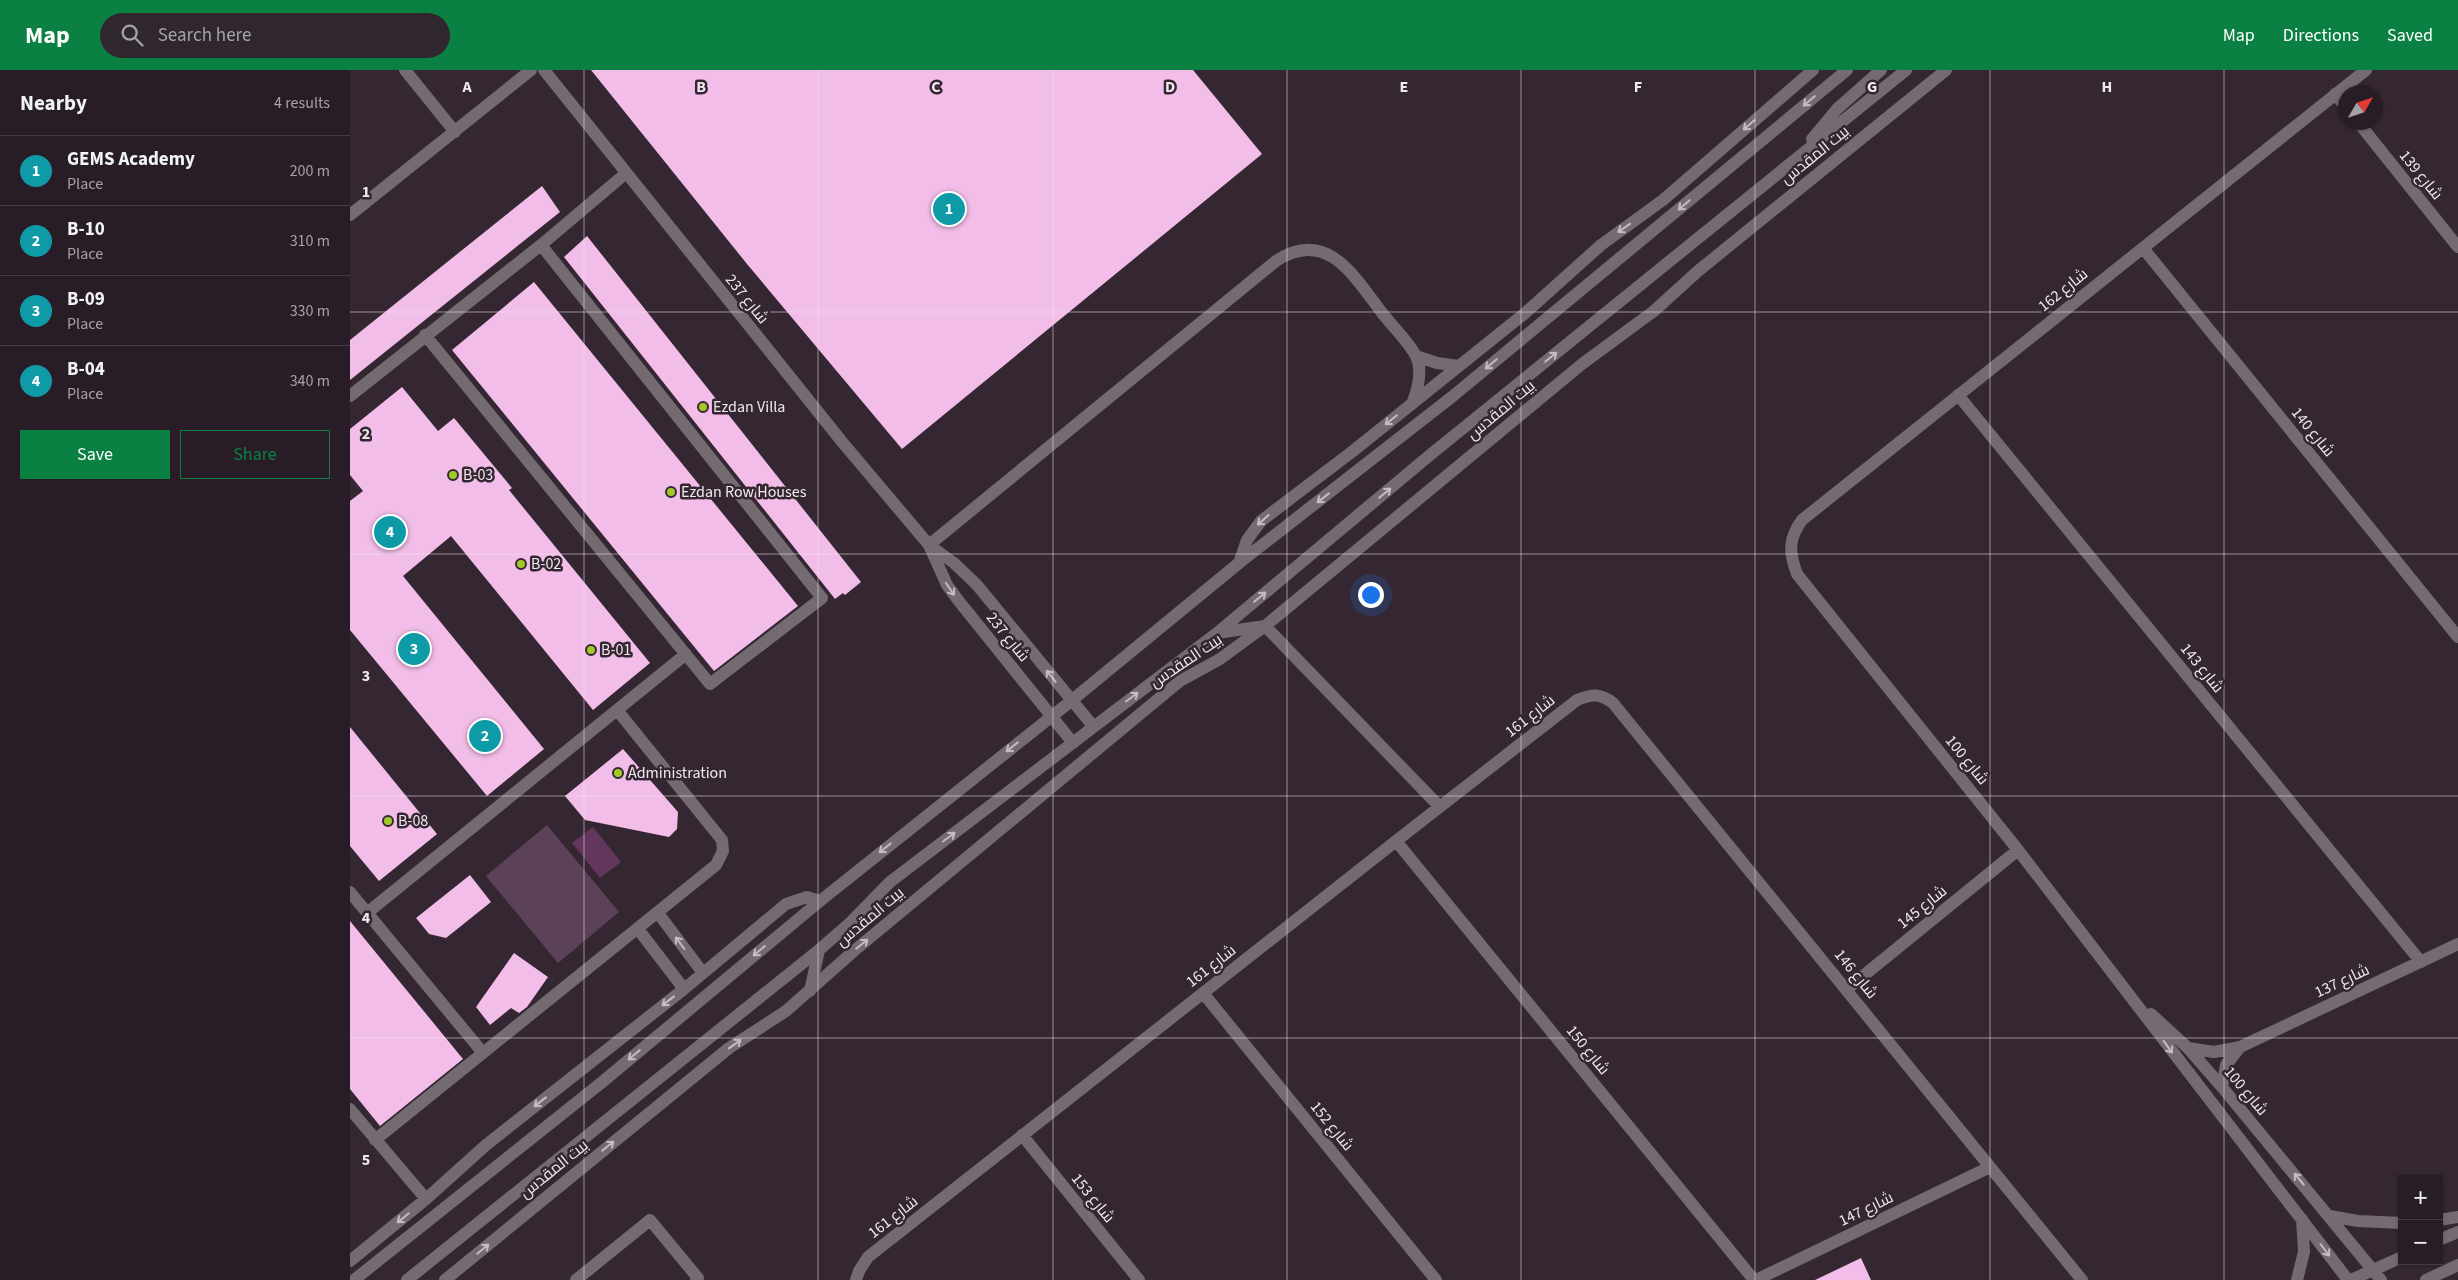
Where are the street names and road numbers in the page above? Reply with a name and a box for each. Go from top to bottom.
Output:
street label: بيت المقدس [1776,120,1854,190]
street label: شارع 139 [2394,146,2448,204]
street label: شارع 162 [2034,263,2092,317]
street label: شارع 237 [720,270,774,328]
street label: بيت المقدس [1462,375,1540,445]
street label: شارع 140 [2286,403,2340,461]
street label: شارع 237 [981,608,1035,666]
street label: بيت المقدس [1145,629,1227,693]
street label: شارع 143 [2175,639,2229,697]
street label: شارع 161 [1500,689,1560,743]
street label: شارع 100 [1940,731,1994,789]
street label: شارع 145 [1893,880,1951,934]
street label: بيت المقدس [831,882,909,952]
street label: شارع 161 [1181,939,1241,993]
street label: شارع 146 [1829,945,1883,1003]
street label: شارع 137 [2311,959,2373,1003]
street label: شارع 150 [1561,1021,1615,1079]
street label: شارع 100 [2219,1062,2273,1120]
street label: شارع 152 [1305,1097,1359,1155]
street label: بيت المقدس [515,1134,593,1204]
street label: شارع 153 [1066,1169,1120,1227]
street label: شارع 147 [1835,1186,1897,1232]
street label: شارع 161 [863,1190,923,1244]

